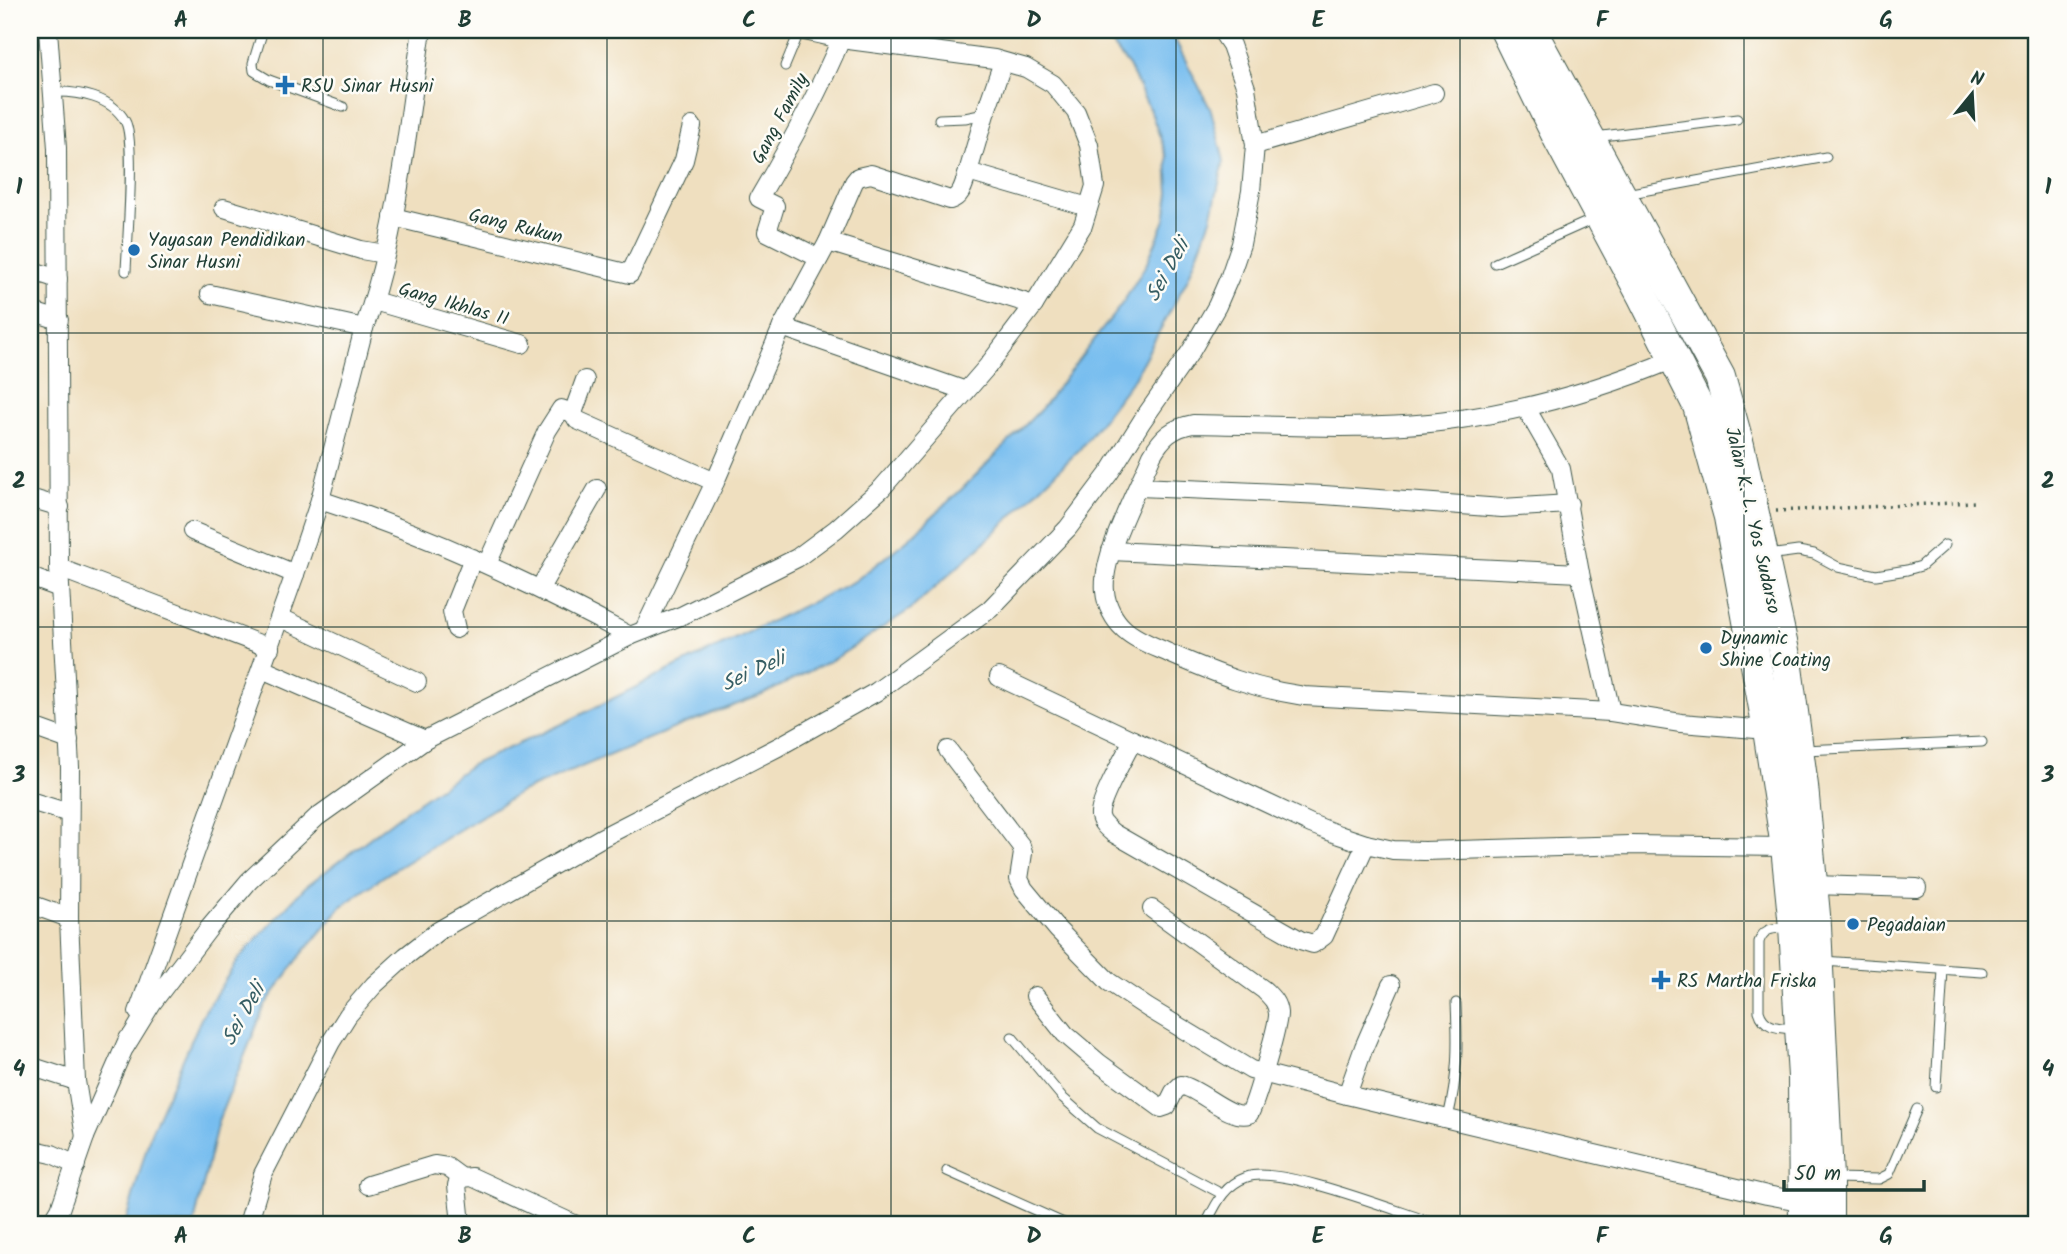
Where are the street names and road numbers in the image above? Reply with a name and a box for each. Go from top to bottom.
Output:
street label: Gang Family [744,67,818,170]
street label: Gang Rukun [465,201,566,253]
street label: Gang Ikhlas II [395,275,512,335]
street label: Jalan K. L. Yos Sudarso [1716,424,1788,617]

